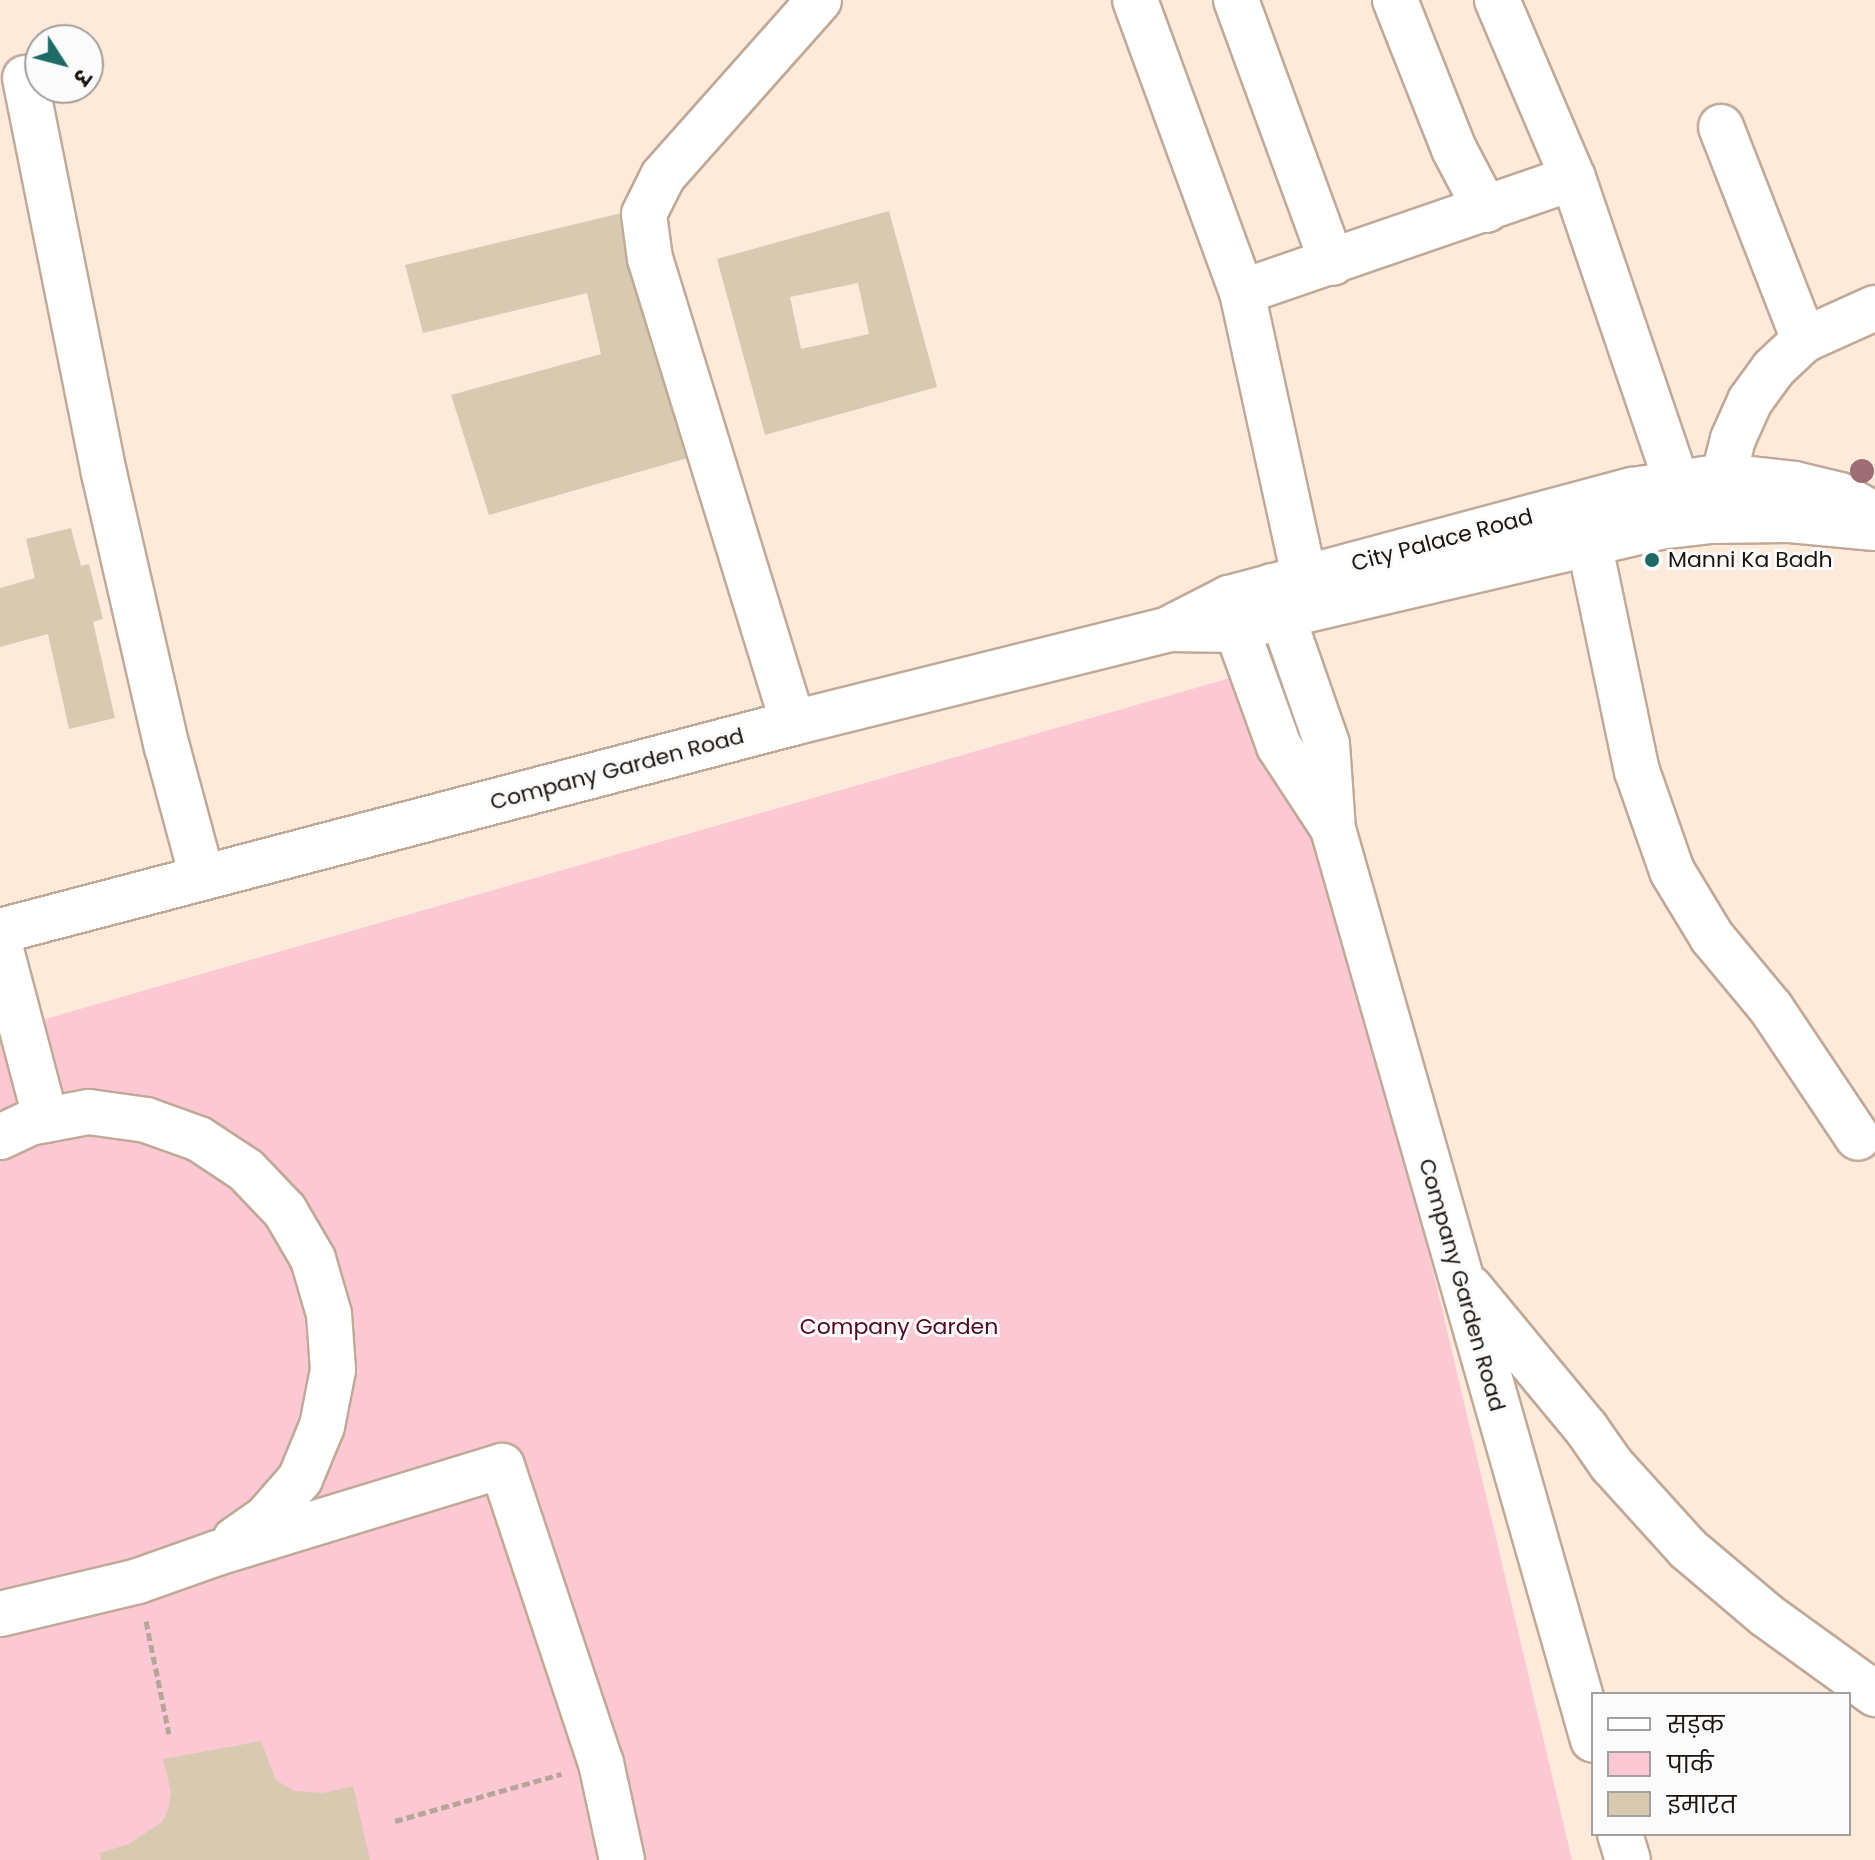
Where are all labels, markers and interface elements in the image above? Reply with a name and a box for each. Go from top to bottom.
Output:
north arrow [24,24,104,104]
text: उ [66,63,98,91]
street label: City Palace Road [1348,503,1536,577]
place label: Manni Ka Badh [1668,547,1832,573]
marker: Manni Ka Badh [1643,551,1661,569]
street label: Company Garden Road [487,722,747,816]
street label: Company Garden Road [1413,1156,1511,1414]
park label: Company Garden [800,1314,998,1340]
legend [1591,1692,1851,1836]
text: सड़क [1667,1708,1724,1741]
text: पार्क [1667,1748,1714,1781]
text: इमारत [1667,1788,1736,1821]

